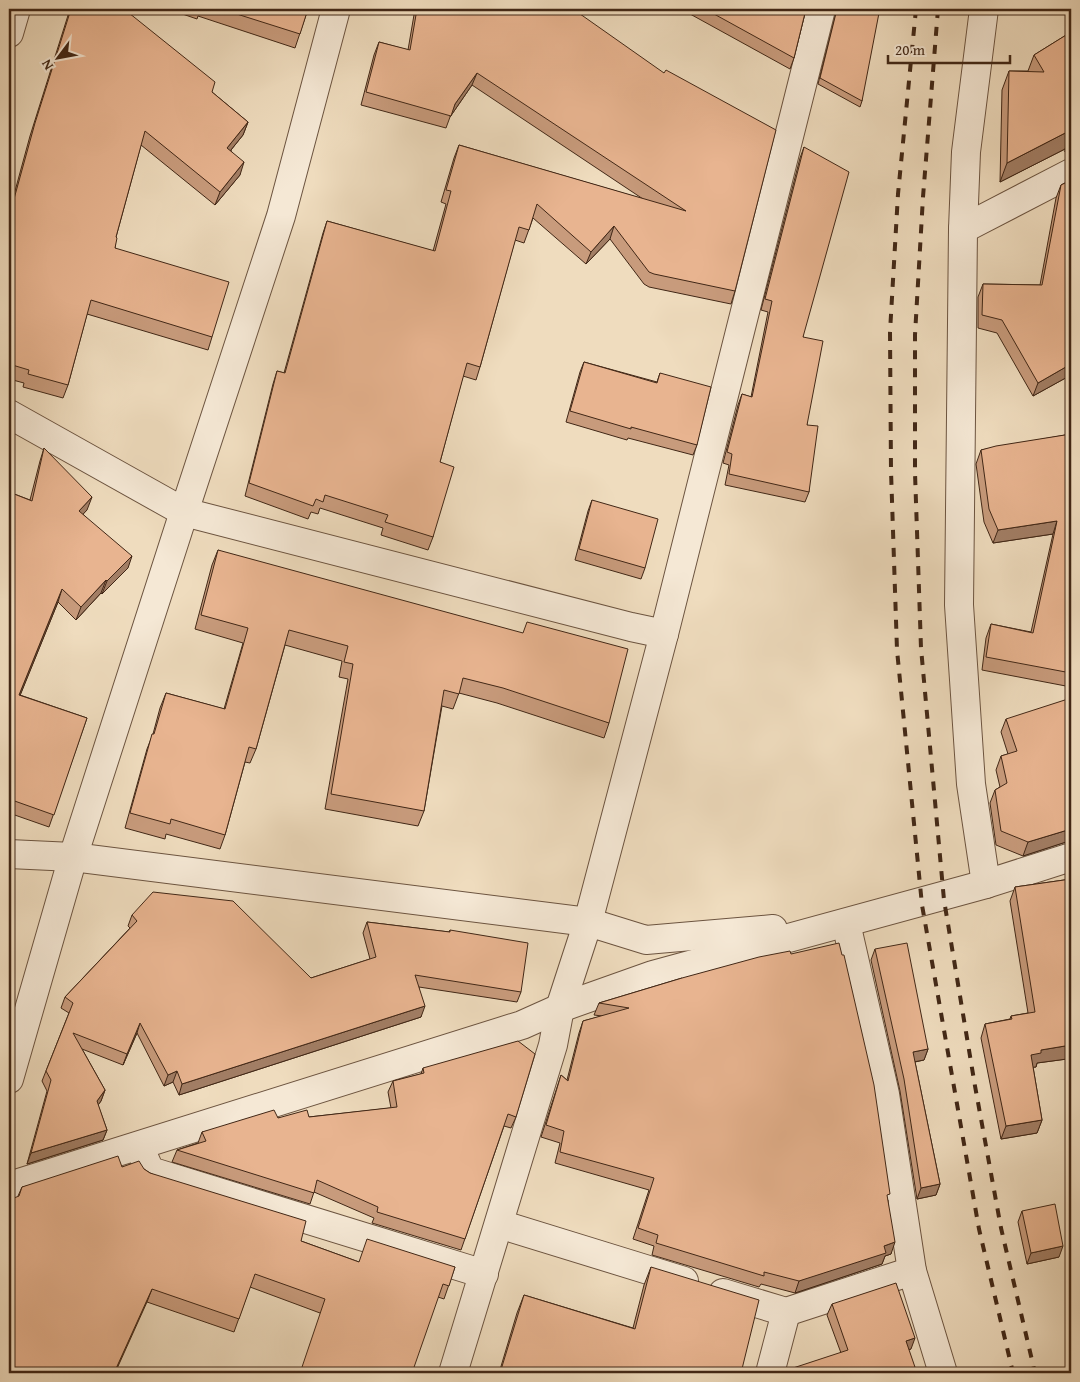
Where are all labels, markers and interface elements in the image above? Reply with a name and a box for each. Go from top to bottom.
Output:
north arrow [32,32,82,82]
scale bar [888,32,1010,64]
text: 20 m [895,39,926,60]
text: N [36,55,58,74]

